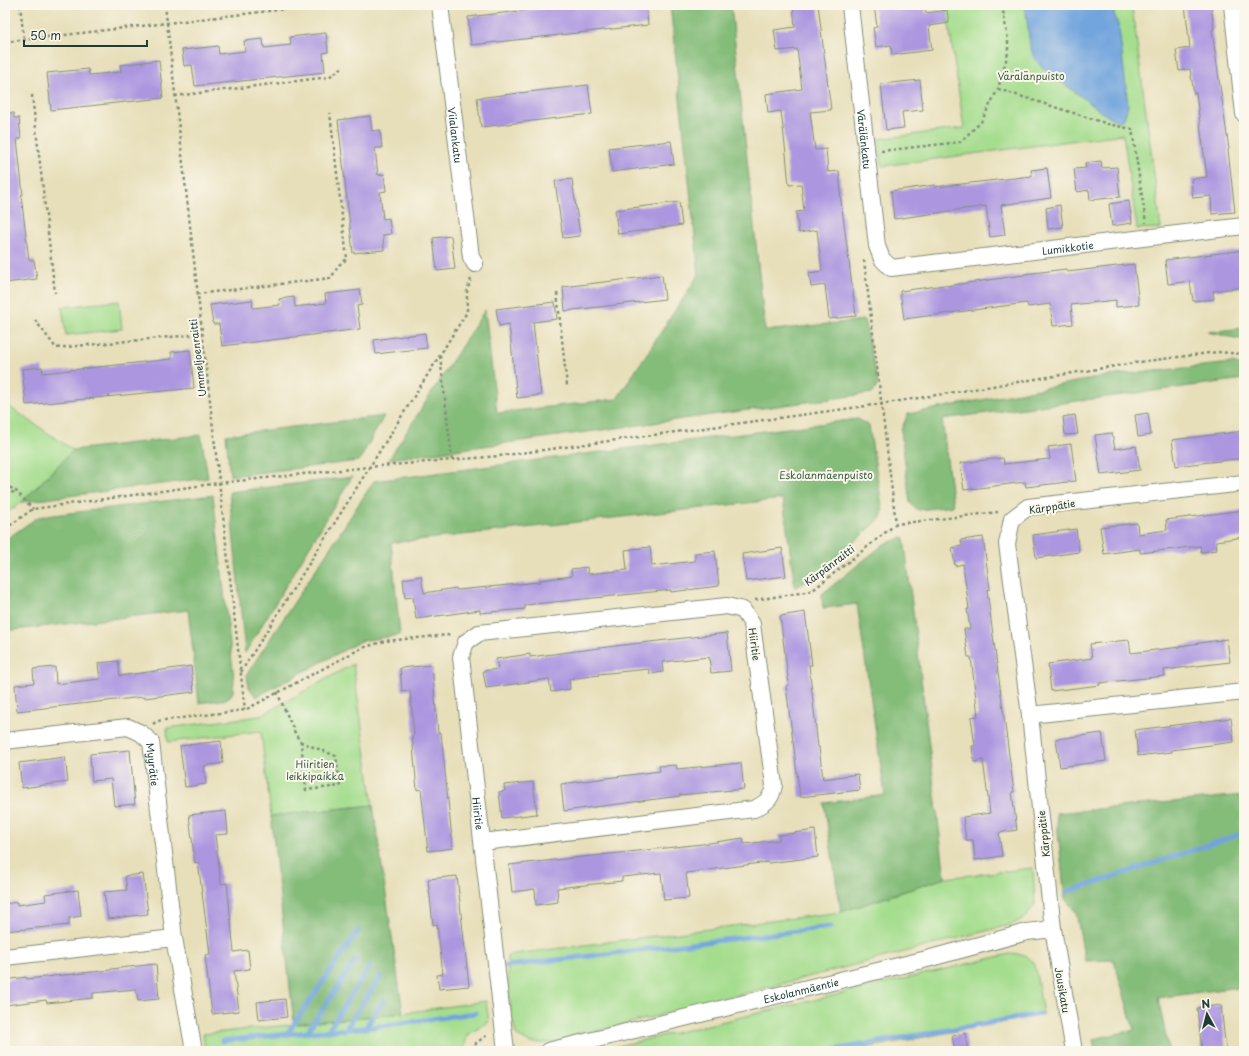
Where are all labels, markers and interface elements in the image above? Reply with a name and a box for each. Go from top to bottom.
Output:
scale bar [24,22,147,48]
text: 50 m [30,26,61,44]
park label: Värälänpuisto [998,68,1065,83]
street label: Viialankatu [445,106,467,164]
street label: Värälänkatu [854,108,876,170]
street label: Lumikkotie [1041,236,1094,258]
street label: Ummeljoenraitti [185,318,209,398]
park label: Eskolanmäenpuisto [779,467,873,482]
street label: Kärppätie [1028,495,1076,517]
street label: Kärpänraitti [801,541,858,589]
street label: Hiiritie [745,627,765,661]
street label: Myyrätie [144,742,164,787]
park label: Hiiritien leikkipaikka [286,756,345,783]
street label: Hiiritie [470,796,488,831]
street label: Kärppätie [1033,810,1053,858]
street label: Jousikatu [1052,966,1074,1014]
street label: Eskolanmäentie [762,973,840,1006]
north arrow [1187,994,1227,1034]
text: N [1200,995,1211,1013]

